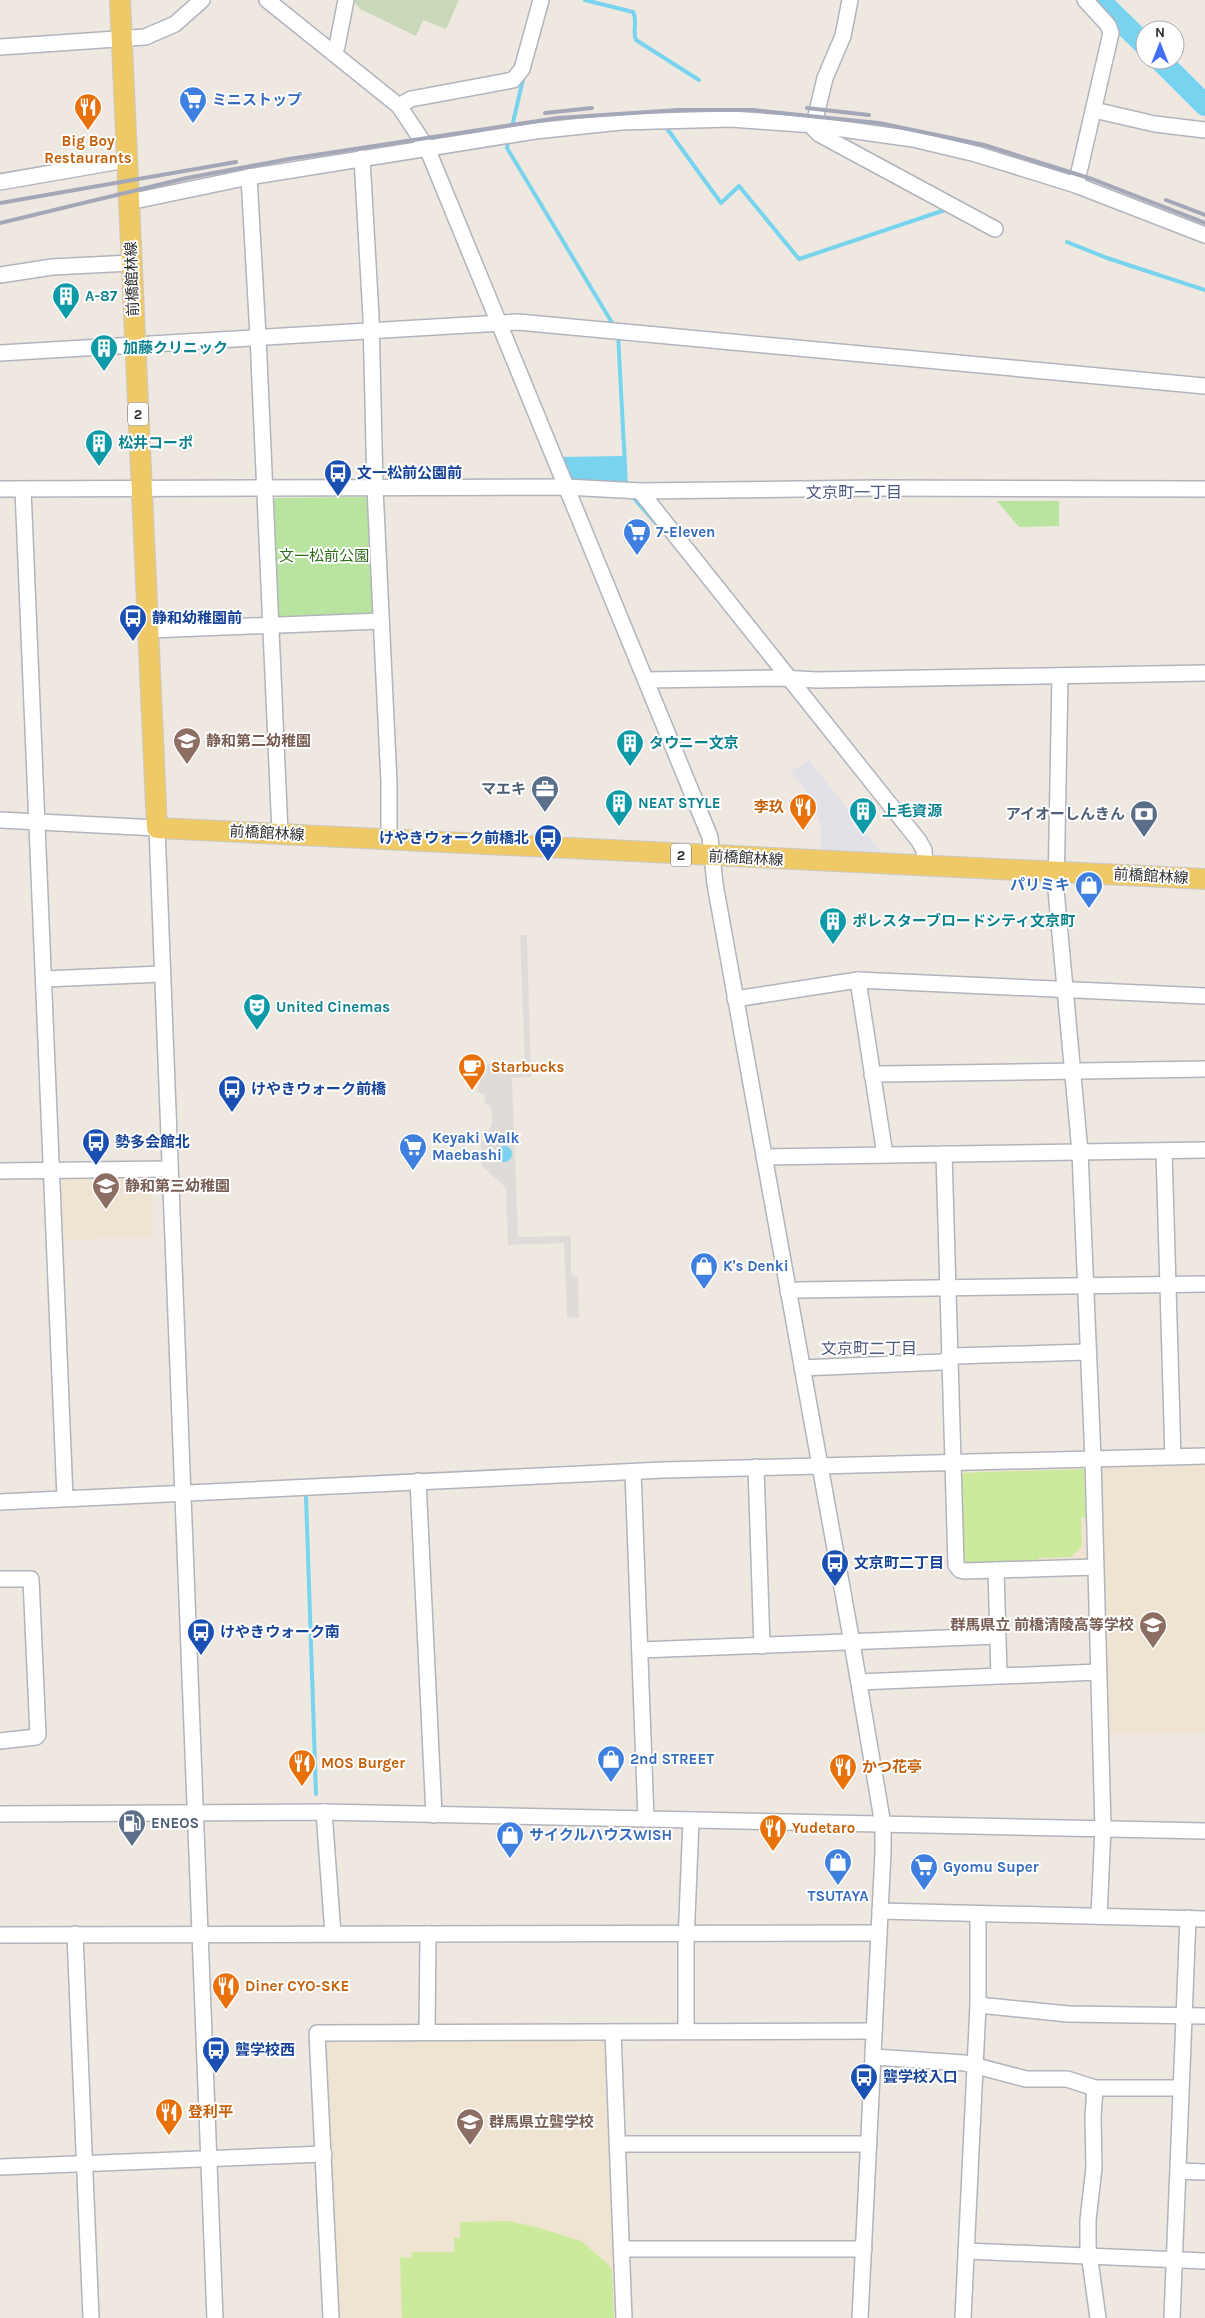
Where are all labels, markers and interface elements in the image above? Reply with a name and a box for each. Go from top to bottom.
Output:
north arrow [1135,20,1185,70]
text: N [1155,24,1165,41]
supermarket icon: ミニストップ [178,85,208,124]
place label: ミニストップ [212,91,302,109]
restaurant icon: Big Boy Restaurants [73,92,103,131]
place label: Big Boy Restaurants [44,132,132,167]
street label: 前橋館林線 [122,241,142,317]
building icon: A-87 [51,281,81,320]
place label: A-87 [85,287,118,305]
building icon: 加藤クリニック [89,333,119,372]
place label: 加藤クリニック [123,339,228,357]
road number: 2 [128,402,148,426]
building icon: 松井コーポ [84,428,114,467]
place label: 松井コーポ [118,434,193,452]
bus stop icon: 文一松前公園前 [323,458,353,497]
place label: 文一松前公園前 [357,464,462,482]
district label: 文京町一丁目 [806,483,902,502]
supermarket icon: 7-Eleven [622,517,652,556]
place label: 7-Eleven [656,523,715,541]
park label: 文一松前公園 [279,547,369,565]
bus stop icon: 静和幼稚園前 [118,603,148,642]
place label: 静和幼稚園前 [152,609,242,627]
school or university icon: 静和第二幼稚園 [172,726,202,765]
building icon: タウニー文京 [615,728,645,767]
place label: 静和第二幼稚園 [206,732,311,750]
place label: タウニー文京 [649,734,739,752]
office icon: マエキ [530,774,560,813]
place label: マエキ [481,780,526,798]
building icon: NEAT STYLE [604,788,634,827]
restaurant icon: 李玖 [788,792,818,831]
place label: NEAT STYLE [638,794,721,812]
building icon: 上毛資源 [848,796,878,835]
place label: 李玖 [754,798,784,816]
bank icon: アイオーしんきん [1129,799,1159,838]
place label: 上毛資源 [882,802,943,820]
place label: アイオーしんきん [1006,805,1125,823]
street label: 前橋館林線 [229,822,305,844]
bus stop icon: けやきウォーク前橋北 [533,823,563,862]
place label: けやきウォーク前橋北 [379,829,529,847]
road number: 2 [671,844,691,866]
street label: 前橋館林線 [708,847,784,869]
street label: 前橋館林線 [1113,865,1189,887]
shop icon: パリミキ [1074,870,1104,909]
place label: パリミキ [1010,876,1070,894]
building icon: ポレスターブロードシティ文京町 [818,906,848,945]
place label: ポレスターブロードシティ文京町 [852,912,1075,930]
theatre icon: United Cinemas [242,992,272,1031]
place label: United Cinemas [276,998,390,1016]
cafe icon: Starbucks [457,1052,487,1091]
place label: Starbucks [491,1058,565,1076]
bus stop icon: けやきウォーク前橋 [217,1074,247,1113]
place label: けやきウォーク前橋 [251,1080,387,1098]
bus stop icon: 勢多会館北 [81,1127,111,1166]
place label: Keyaki Walk Maebashi [432,1129,520,1164]
supermarket icon: Keyaki Walk Maebashi [398,1132,428,1171]
place label: 勢多会館北 [115,1133,190,1151]
school or university icon: 静和第三幼稚園 [91,1171,121,1210]
place label: 静和第三幼稚園 [125,1177,230,1195]
shop icon: K's Denki [689,1251,719,1290]
place label: K's Denki [723,1257,789,1275]
district label: 文京町二丁目 [821,1339,917,1358]
bus stop icon: 文京町二丁目 [820,1548,850,1587]
place label: 文京町二丁目 [854,1554,944,1572]
school or university icon: 群馬県立 前橋清陵高等学校 [1138,1610,1168,1649]
place label: 群馬県立 前橋清陵高等学校 [950,1616,1134,1634]
bus stop icon: けやきウォーク南 [186,1617,216,1656]
place label: けやきウォーク南 [220,1623,340,1641]
shop icon: 2nd STREET [596,1744,626,1783]
restaurant icon: MOS Burger [287,1748,317,1787]
place label: 2nd STREET [630,1750,714,1768]
restaurant icon: かつ花亭 [828,1752,858,1791]
place label: MOS Burger [321,1754,405,1772]
place label: かつ花亭 [862,1758,922,1776]
fuel station icon: ENEOS [117,1808,147,1847]
restaurant icon: Yudetaro [758,1813,788,1852]
place label: ENEOS [151,1814,199,1832]
place label: Yudetaro [792,1819,855,1837]
shop icon: サイクルハウスWISH [495,1820,525,1859]
place label: サイクルハウスWISH [529,1826,672,1844]
shop icon: TSUTAYA [823,1847,853,1886]
supermarket icon: Gyomu Super [909,1852,939,1891]
place label: Gyomu Super [943,1858,1039,1876]
place label: TSUTAYA [807,1887,869,1905]
restaurant icon: Diner CYO-SKE [211,1971,241,2010]
place label: Diner CYO-SKE [245,1977,349,1995]
bus stop icon: 聾学校西 [201,2035,231,2074]
place label: 聾学校西 [235,2041,295,2059]
bus stop icon: 聾学校入口 [849,2062,879,2101]
place label: 聾学校入口 [883,2068,958,2086]
restaurant icon: 登利平 [154,2097,184,2136]
place label: 登利平 [188,2103,233,2121]
school or university icon: 群馬県立聾学校 [455,2107,485,2146]
place label: 群馬県立聾学校 [489,2113,594,2131]

